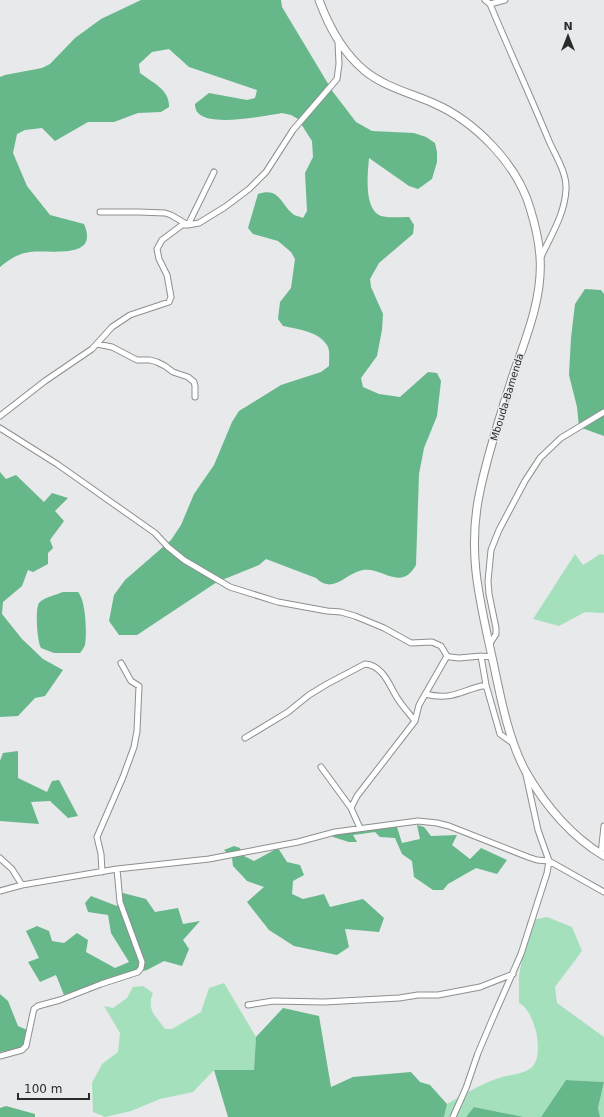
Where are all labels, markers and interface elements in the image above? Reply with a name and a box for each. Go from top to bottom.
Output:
north arrow [548,16,588,56]
text: N [563,20,573,33]
street label: Mbouda-Bamenda [488,352,526,442]
scale bar [18,1075,89,1101]
text: 100 m [24,1082,62,1096]

